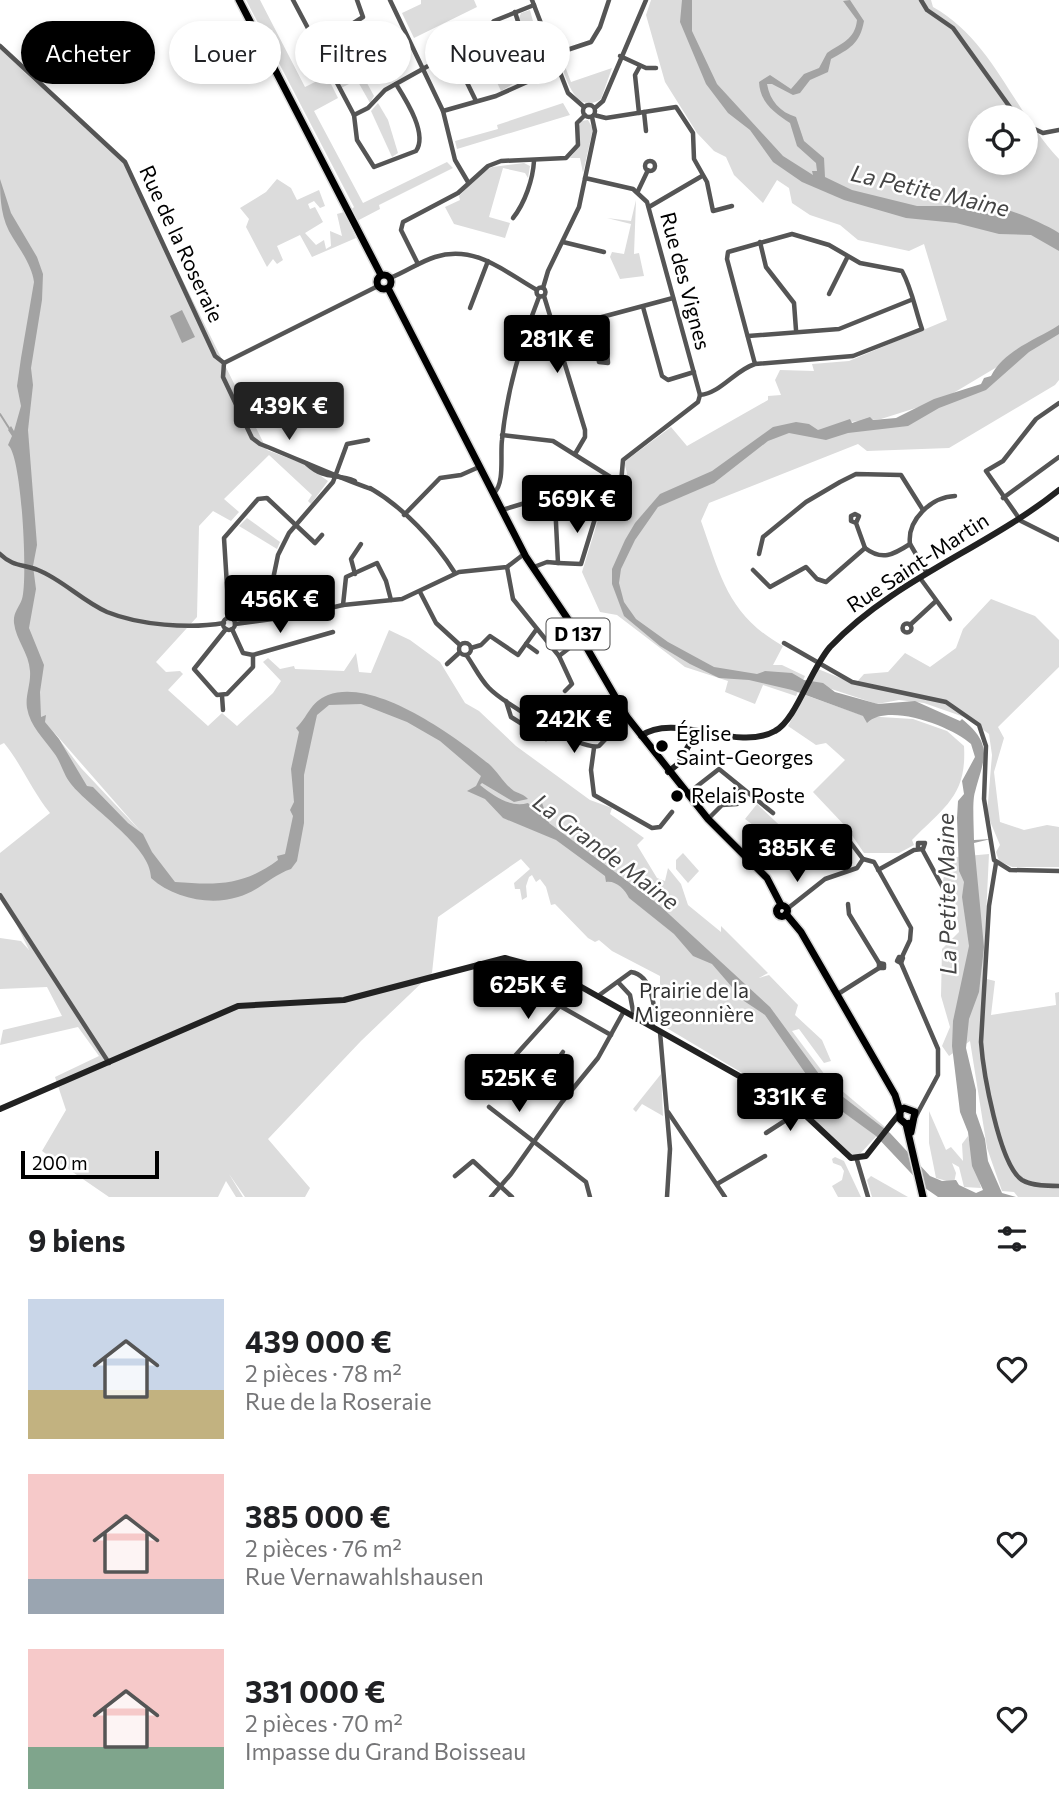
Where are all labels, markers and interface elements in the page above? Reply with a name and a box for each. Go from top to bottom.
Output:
chip: Acheter [21,21,155,84]
chip: Louer [169,21,281,84]
chip: Filtres [295,21,411,84]
chip: Nouveau [425,21,570,84]
map controls [968,105,1038,175]
button: locate [968,105,1038,175]
water label: La Petite Maine [848,158,1012,222]
street label: Rue de la Roseraie [135,161,230,326]
street label: Rue des Vignes [656,209,717,352]
pin: 281K € [500,316,614,375]
text: 281K € [520,324,594,352]
pin: 439K € [232,382,346,442]
text: 439K € [250,391,328,419]
pin: 569K € [520,476,634,535]
text: 569K € [538,484,616,512]
street label: Rue Saint-Martin [841,507,993,617]
pin: 456K € [223,576,337,635]
text: 456K € [241,584,319,612]
road number: D 137 [546,618,610,650]
pin: 242K € [517,696,631,755]
text: 242K € [536,704,612,732]
place label: Église Saint-Georges [676,720,813,769]
marker: Église Saint-Georges [654,738,670,754]
place label: Relais Poste [691,782,805,807]
water label: La Grande Maine [528,787,685,915]
marker: Relais Poste [669,788,685,804]
water label: La Petite Maine [931,813,961,975]
pin: 385K € [740,824,854,884]
text: 385K € [758,833,836,861]
pin: 625K € [471,962,585,1021]
text: 625K € [489,970,567,998]
park label: Prairie de la Migeonnière [634,977,754,1026]
pin: 525K € [462,1054,576,1114]
text: 525K € [481,1063,557,1091]
pin: 331K € [733,1074,847,1133]
text: 331K € [753,1082,827,1110]
scale bar [21,1148,159,1180]
text: 200 m [32,1151,88,1174]
icon: filters [993,1220,1031,1258]
text: 9 biens [28,1221,126,1258]
text: 439 000 € [245,1322,392,1359]
icon: home [84,1327,168,1411]
icon: heart [993,1350,1031,1388]
text: 2 pièces · 78 m² [245,1359,402,1387]
text: Rue de la Roseraie [245,1387,432,1415]
text: 385 000 € [245,1497,391,1534]
icon: home [84,1502,168,1586]
icon: heart [993,1525,1031,1563]
text: 2 pièces · 76 m² [245,1534,402,1562]
text: Rue Vernawahlshausen [245,1562,484,1590]
text: 331 000 € [245,1672,386,1709]
icon: home [84,1677,168,1761]
icon: heart [993,1700,1031,1738]
text: 2 pièces · 70 m² [245,1709,403,1737]
text: Impasse du Grand Boisseau [245,1737,526,1765]

